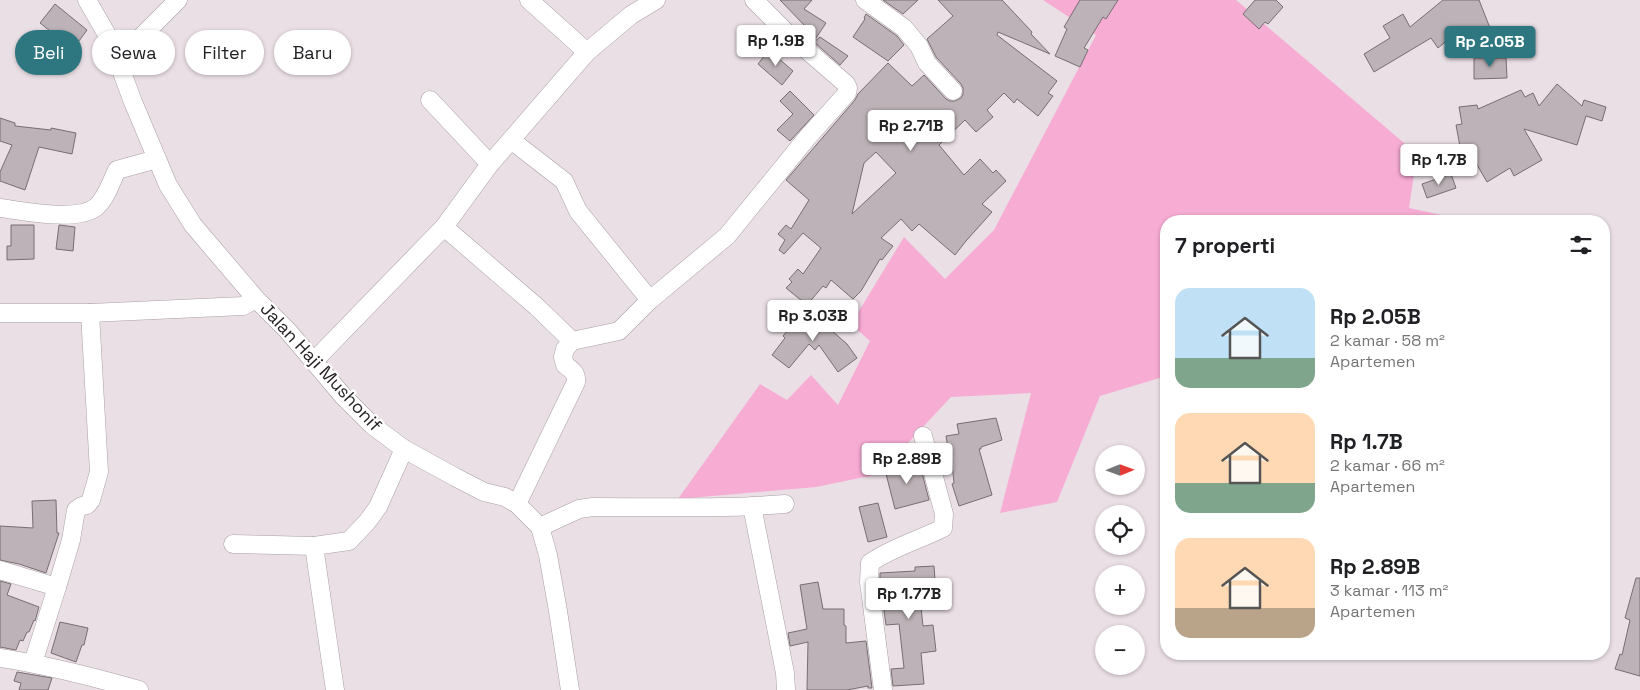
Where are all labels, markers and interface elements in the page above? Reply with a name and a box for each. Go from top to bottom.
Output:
pin: Rp 1.9B [730,24,822,67]
pin: Rp 2.05B [1438,26,1542,68]
chip: Beli [15,30,82,75]
chip: Sewa [92,30,175,75]
chip: Filter [185,30,264,75]
chip: Baru [274,30,351,75]
text: Rp 1.9B [748,30,804,51]
text: Rp 2.05B [1455,31,1525,52]
pin: Rp 2.71B [859,110,963,152]
text: Rp 2.71B [879,115,943,136]
pin: Rp 1.7B [1393,144,1485,186]
text: Rp 1.7B [1411,149,1467,170]
icon: filters [1567,231,1595,259]
text: 7 properti [1175,232,1275,259]
street label: Jalan Haji Mushonif [256,297,387,436]
pin: Rp 3.03B [761,300,865,342]
text: Rp 2.05B [1330,303,1421,330]
text: Rp 3.03B [778,305,848,326]
icon: home [1215,308,1275,368]
text: 2 kamar · 58 m² [1330,330,1445,351]
text: Apartemen [1330,351,1415,372]
text: Rp 1.7B [1330,428,1403,455]
icon: home [1215,433,1275,493]
pin: Rp 2.89B [855,442,959,485]
north arrow [1095,445,1145,495]
map controls [1095,445,1145,675]
text: Rp 2.89B [873,448,941,469]
text: 2 kamar · 66 m² [1330,455,1445,476]
text: Apartemen [1330,476,1415,497]
button: locate [1095,505,1145,555]
text: Rp 2.89B [1330,553,1420,580]
icon: home [1215,558,1275,618]
button: + [1095,565,1145,615]
pin: Rp 1.77B [857,578,961,620]
text: 3 kamar · 113 m² [1330,580,1448,601]
text: Rp 1.77B [877,583,941,604]
text: Apartemen [1330,601,1415,622]
button: − [1095,625,1145,675]

